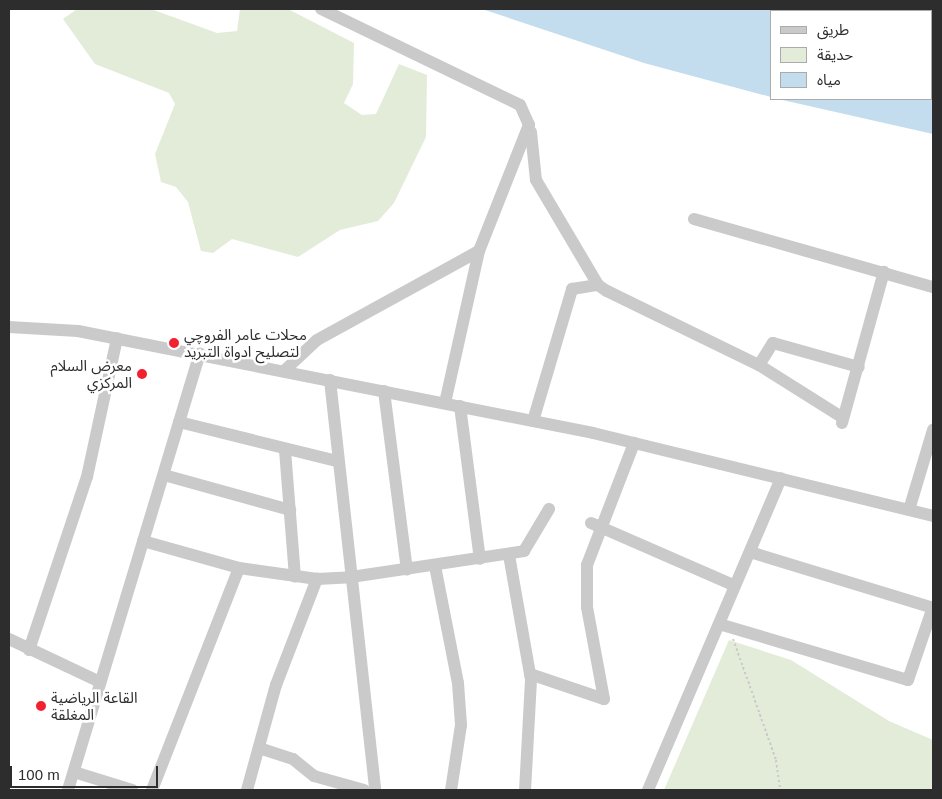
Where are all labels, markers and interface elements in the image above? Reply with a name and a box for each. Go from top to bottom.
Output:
legend [770,10,932,100]
text: طريق [817,21,849,38]
text: حديقة [817,46,853,63]
text: مياه [817,71,841,88]
place label: محلات عامر الفروچي لتصليح ادواة التبريد [184,325,307,360]
marker: محلات عامر الفروچي لتصليح ادواة التبريد [168,337,180,349]
place label: معرض السلام المركزي [51,356,132,391]
marker: معرض السلام المركزي [136,368,148,380]
place label: القاعة الرياضية المغلقة [51,688,138,723]
marker: القاعة الرياضية المغلقة [35,700,47,712]
scale bar [12,756,160,788]
text: 100 m [18,766,60,783]

